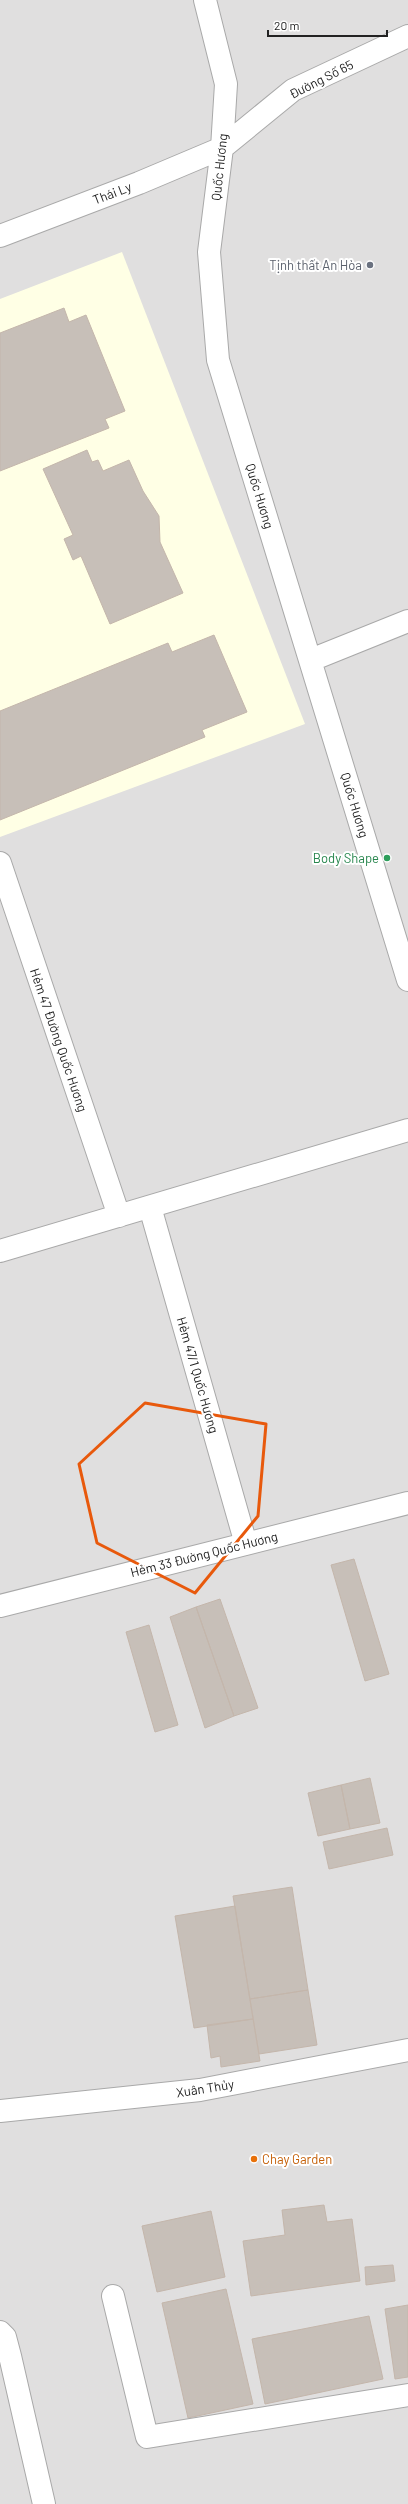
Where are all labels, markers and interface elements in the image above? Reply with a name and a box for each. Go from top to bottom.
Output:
scale bar [268,12,387,38]
text: 20 m [274,18,300,32]
street label: Đường Số 65 [286,56,356,102]
street label: Quốc Hương [208,133,230,201]
street label: Thái Ly [90,178,134,208]
place label: Tịnh thất An Hòa [269,257,362,273]
marker: Tịnh thất An Hòa [365,260,375,270]
street label: Quốc Hương [243,462,277,531]
street label: Quốc Hương [338,771,372,840]
place label: Body Shape [313,850,379,866]
marker: Body Shape [382,853,392,863]
street label: Hẻm 47 Đường Quốc Hương [27,966,91,1114]
street label: Hẻm 47/1 Quốc Hương [174,1315,222,1435]
street label: Hẻm 33 Đường Quốc Hương [129,1528,279,1580]
street label: Xuân Thủy [175,2076,235,2100]
place label: Chay Garden [262,2151,332,2167]
marker: Chay Garden [249,2154,259,2164]

